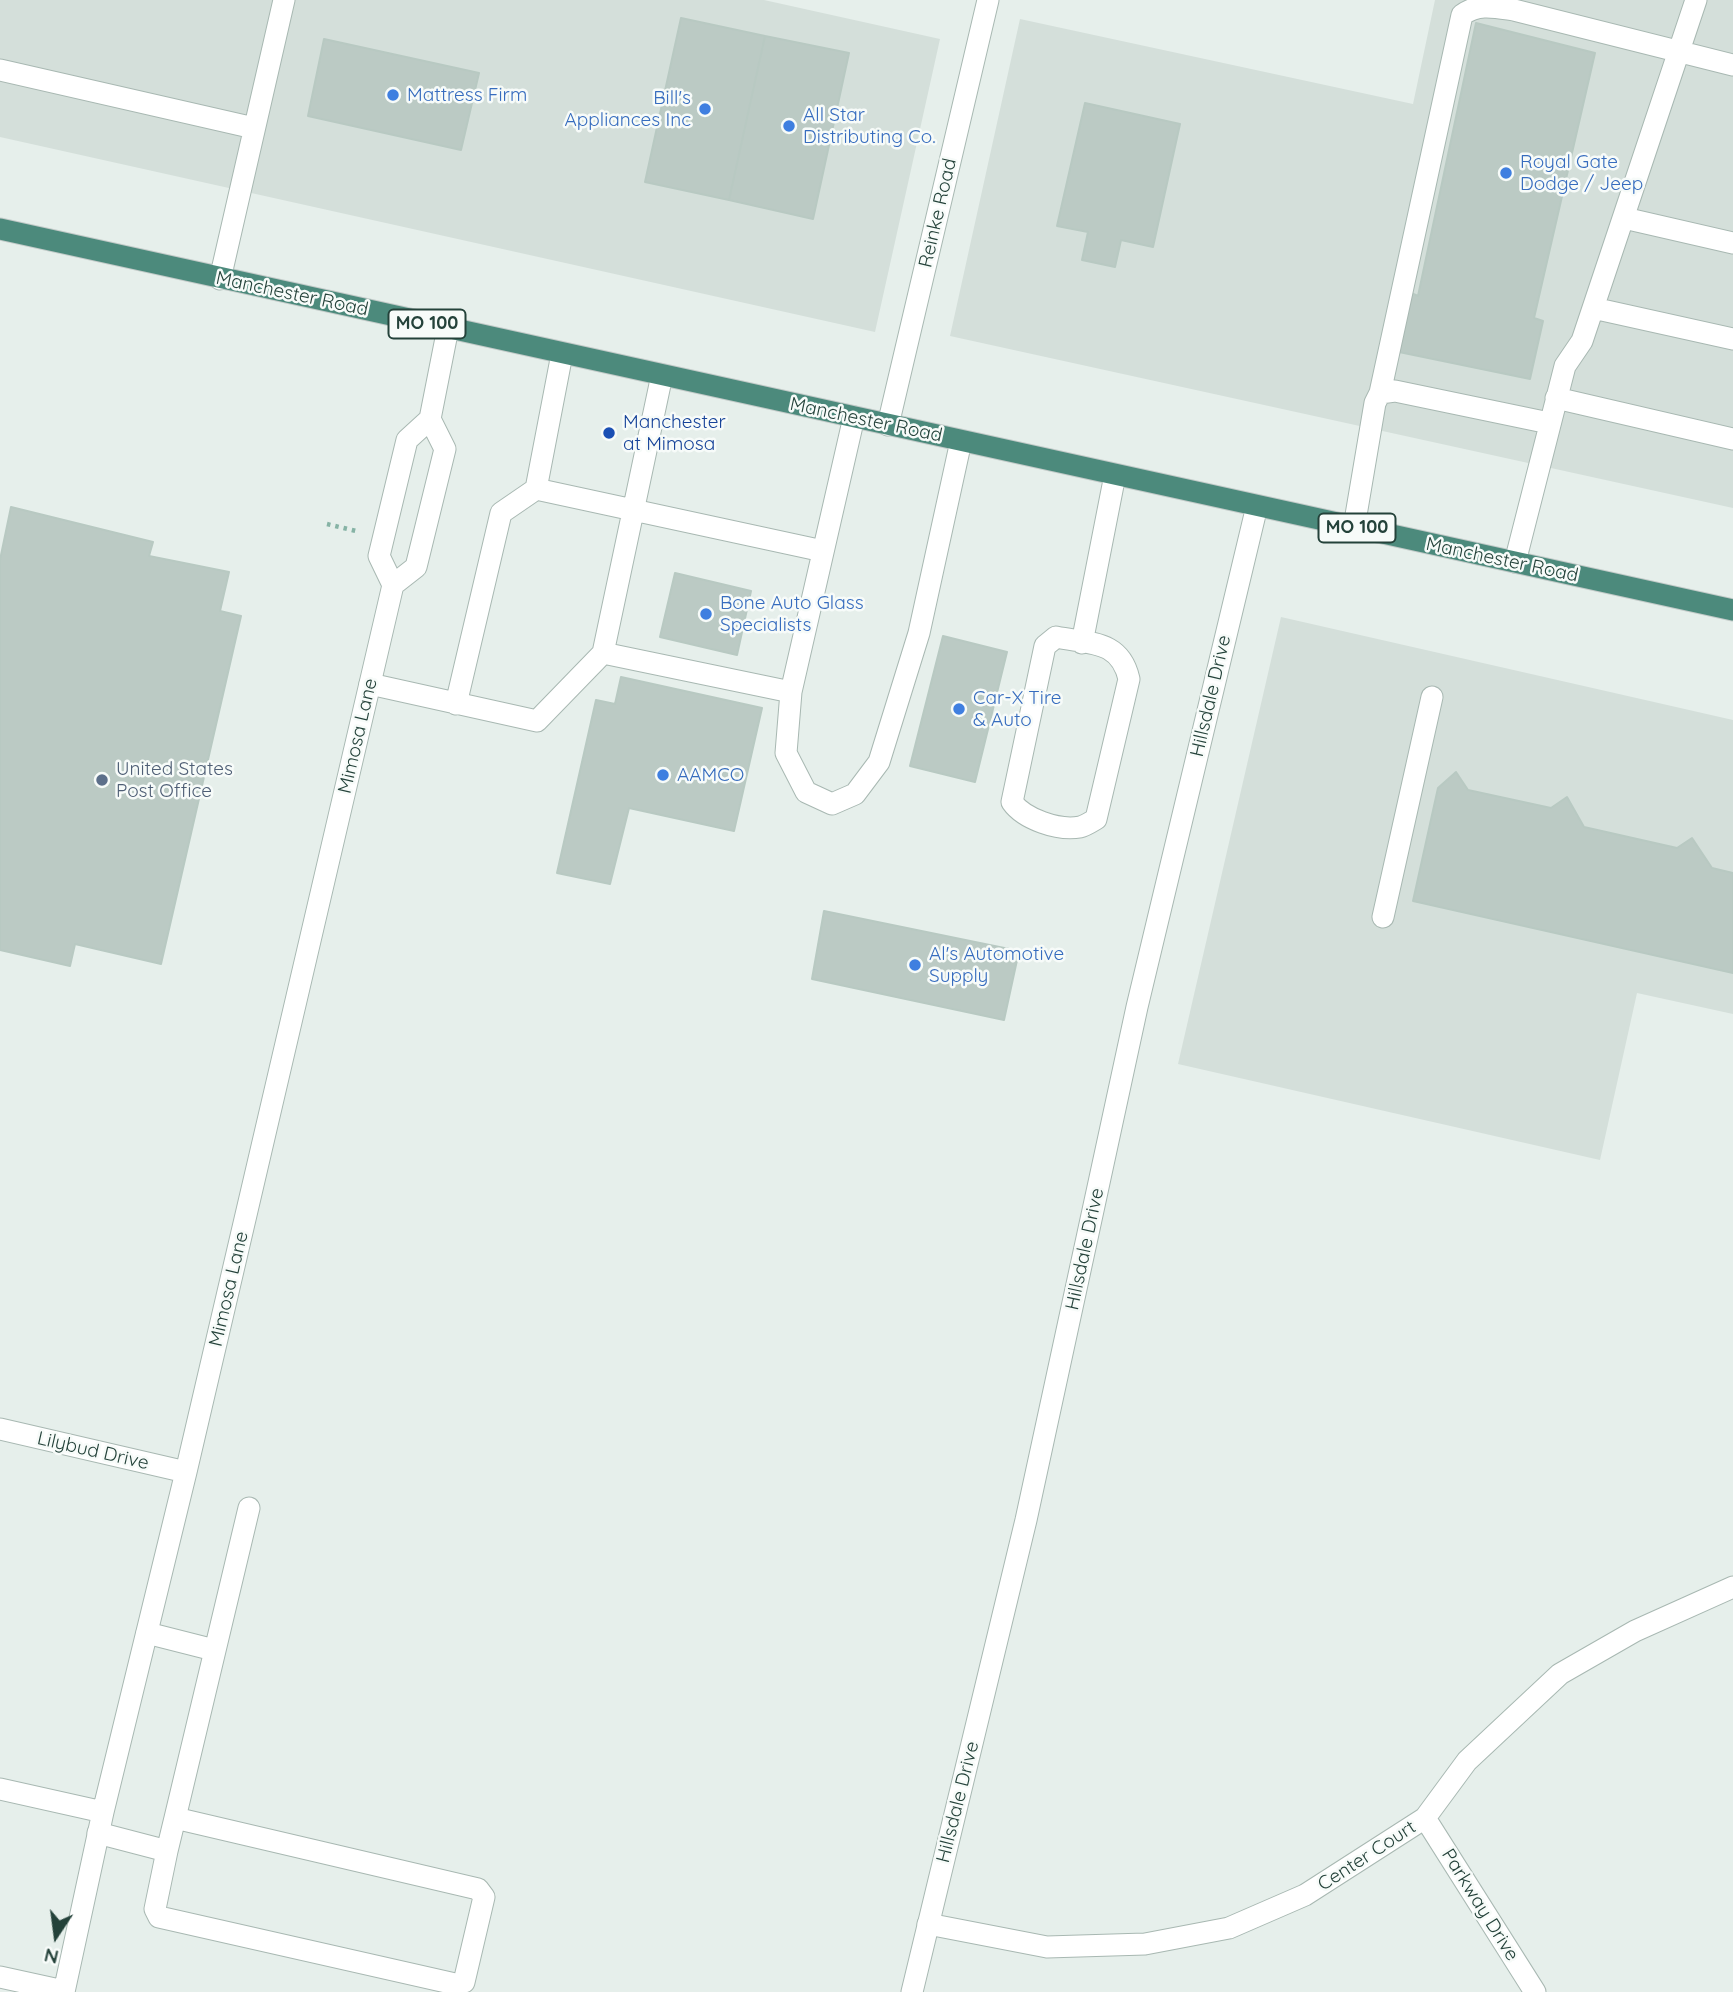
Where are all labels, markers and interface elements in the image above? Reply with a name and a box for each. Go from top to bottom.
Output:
place label: Mattress Firm [407,84,527,106]
marker: Mattress Firm [385,87,401,103]
place label: Bill's Appliances Inc [564,87,691,131]
marker: Bill's Appliances Inc [697,101,713,117]
place label: All Star Distributing Co. [803,104,936,148]
marker: All Star Distributing Co. [781,118,797,134]
place label: Royal Gate Dodge / Jeep [1520,151,1643,195]
street label: Reinke Road [914,156,962,270]
marker: Royal Gate Dodge / Jeep [1498,165,1514,181]
street label: Manchester Road [214,267,370,321]
road number: MO 100 [388,310,466,338]
street label: Manchester Road [788,393,944,447]
place label: Manchester at Mimosa [623,411,726,455]
marker: Manchester at Mimosa [601,425,617,441]
road number: MO 100 [1318,514,1396,542]
street label: Manchester Road [1424,533,1580,587]
place label: Bone Auto Glass Specialists [720,592,864,636]
marker: Bone Auto Glass Specialists [698,606,714,622]
street label: Hillsdale Drive [1186,633,1236,759]
street label: Mimosa Lane [334,676,382,796]
place label: Car-X Tire & Auto [973,687,1062,731]
marker: Car-X Tire & Auto [951,701,967,717]
place label: United States Post Office [116,758,233,802]
place label: AAMCO [677,764,744,786]
marker: AAMCO [655,767,671,783]
marker: United States Post Office [94,772,110,788]
place label: Al's Automotive Supply [929,943,1064,987]
marker: Al's Automotive Supply [907,957,923,973]
street label: Hillsdale Drive [1061,1186,1109,1312]
street label: Mimosa Lane [205,1229,253,1349]
street label: Lilybud Drive [35,1427,151,1475]
street label: Hillsdale Drive [932,1739,984,1865]
street label: Center Court [1314,1816,1420,1896]
street label: Parkway Drive [1436,1845,1524,1965]
north arrow [21,1901,91,1971]
text: N [42,1943,61,1970]

